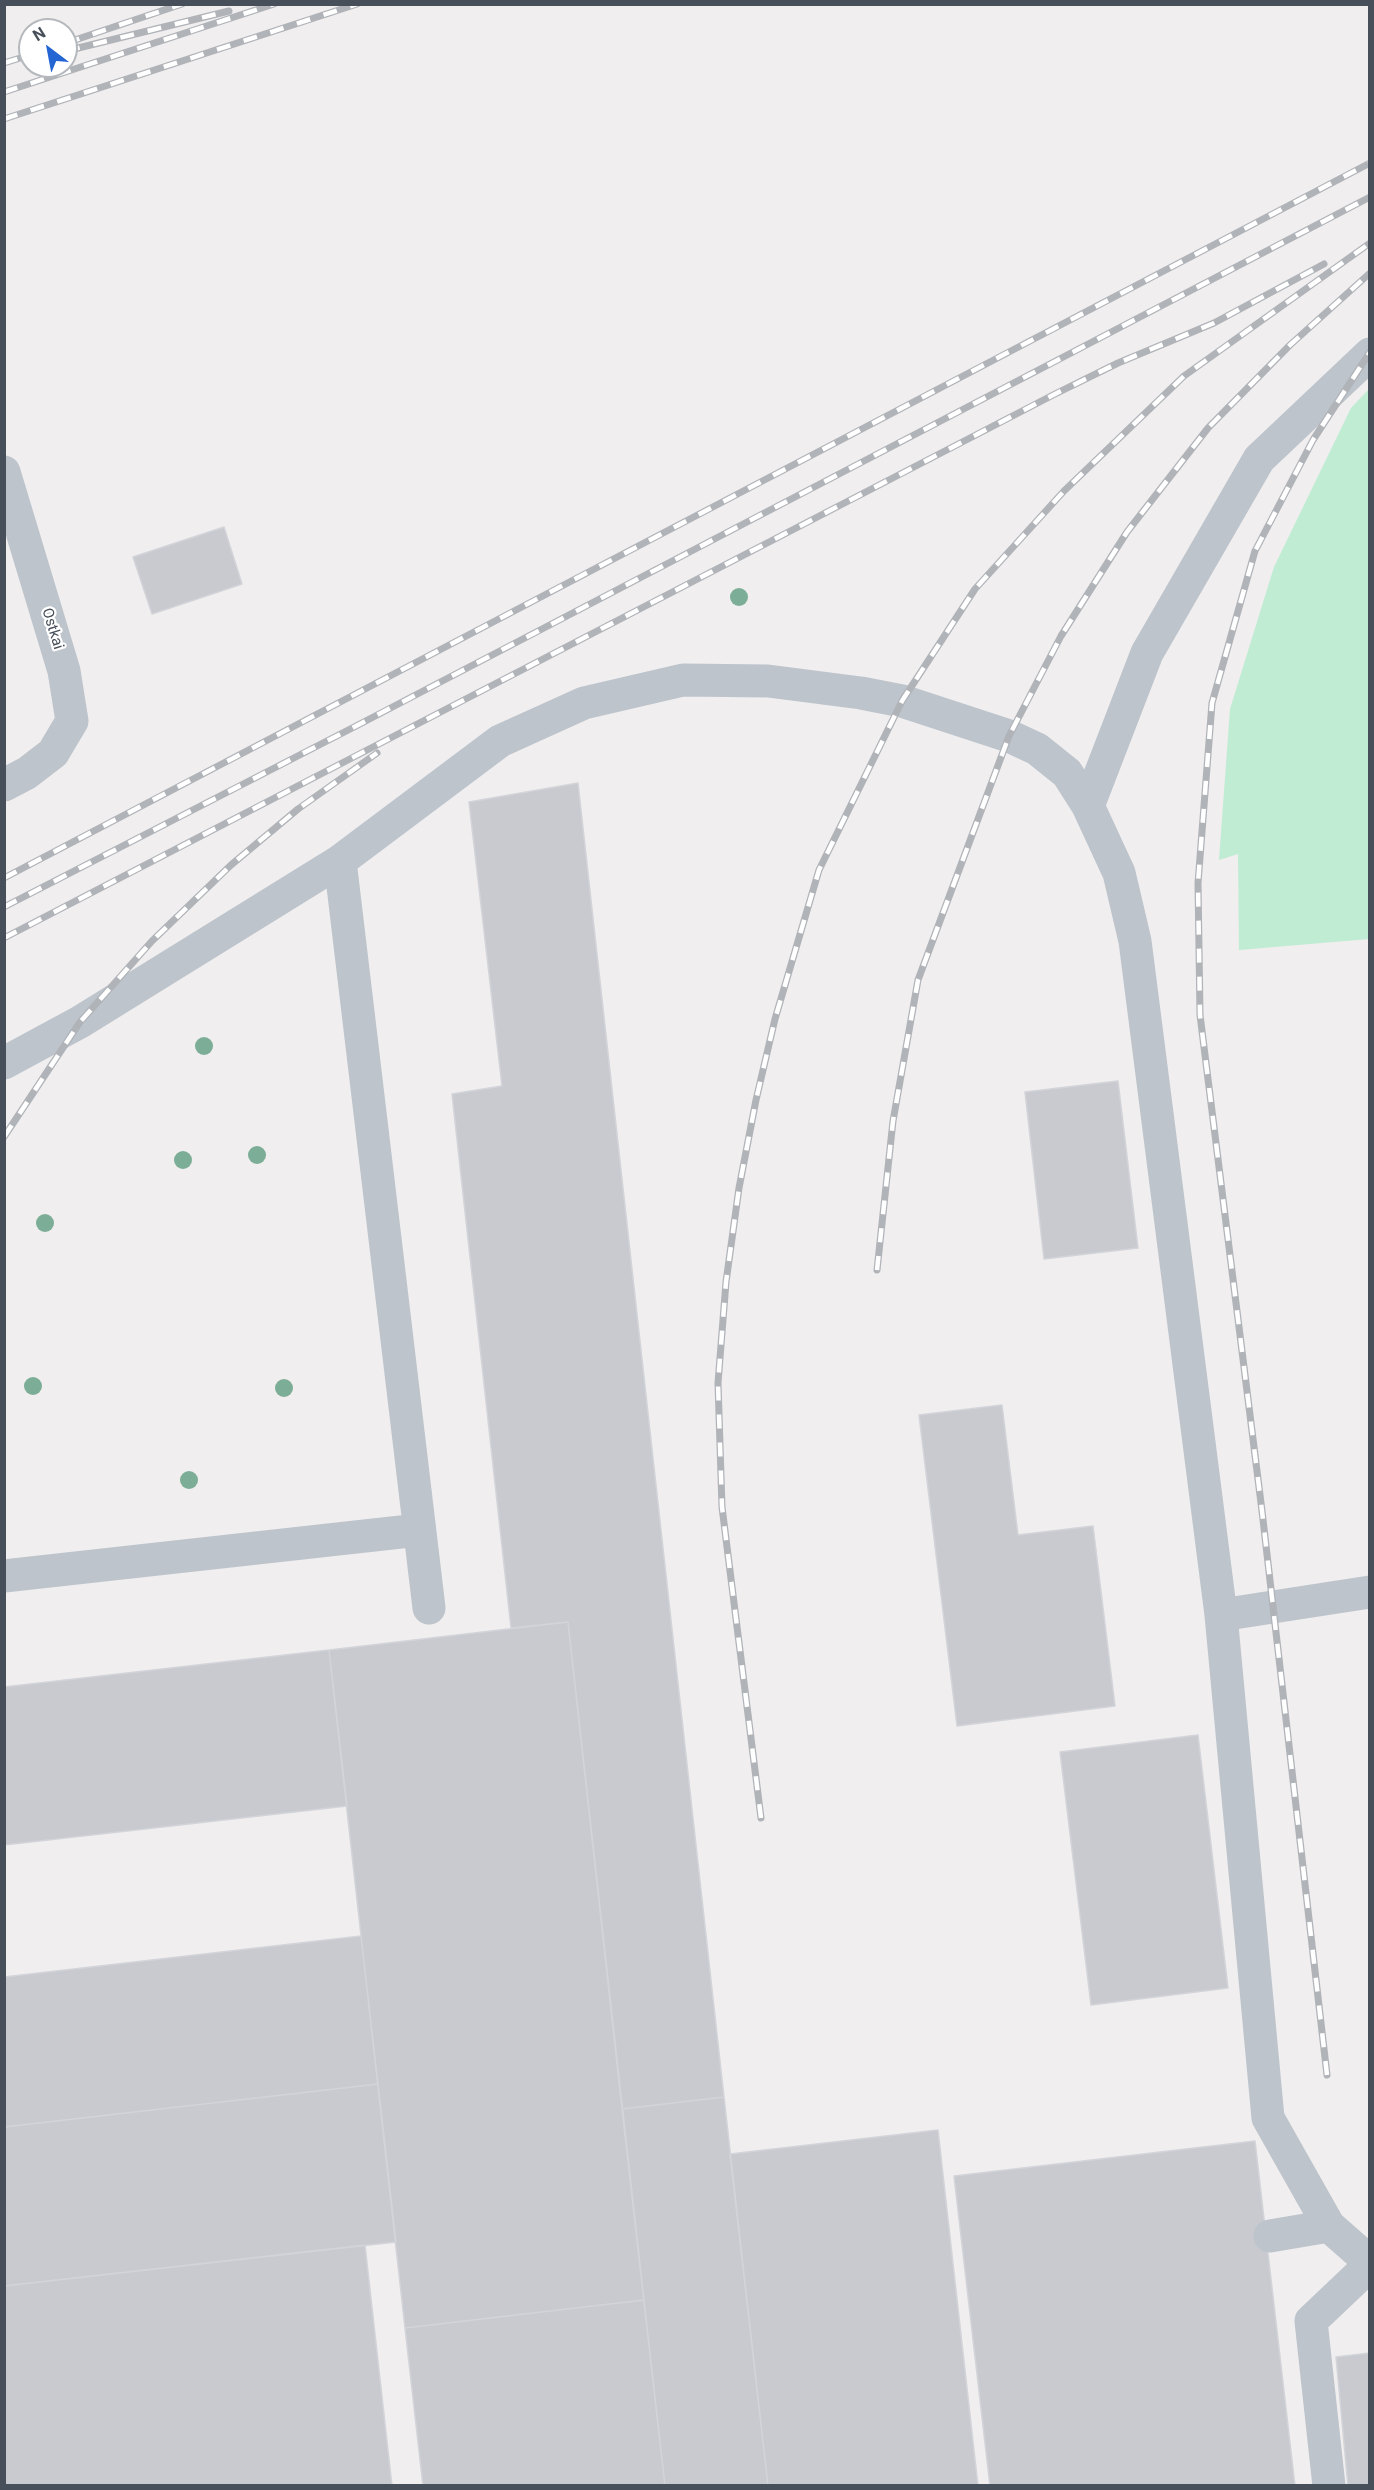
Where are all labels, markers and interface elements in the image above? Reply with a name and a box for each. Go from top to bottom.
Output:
north arrow [18,18,78,78]
text: N [29,23,49,45]
street label: Ostkai [37,606,67,652]

